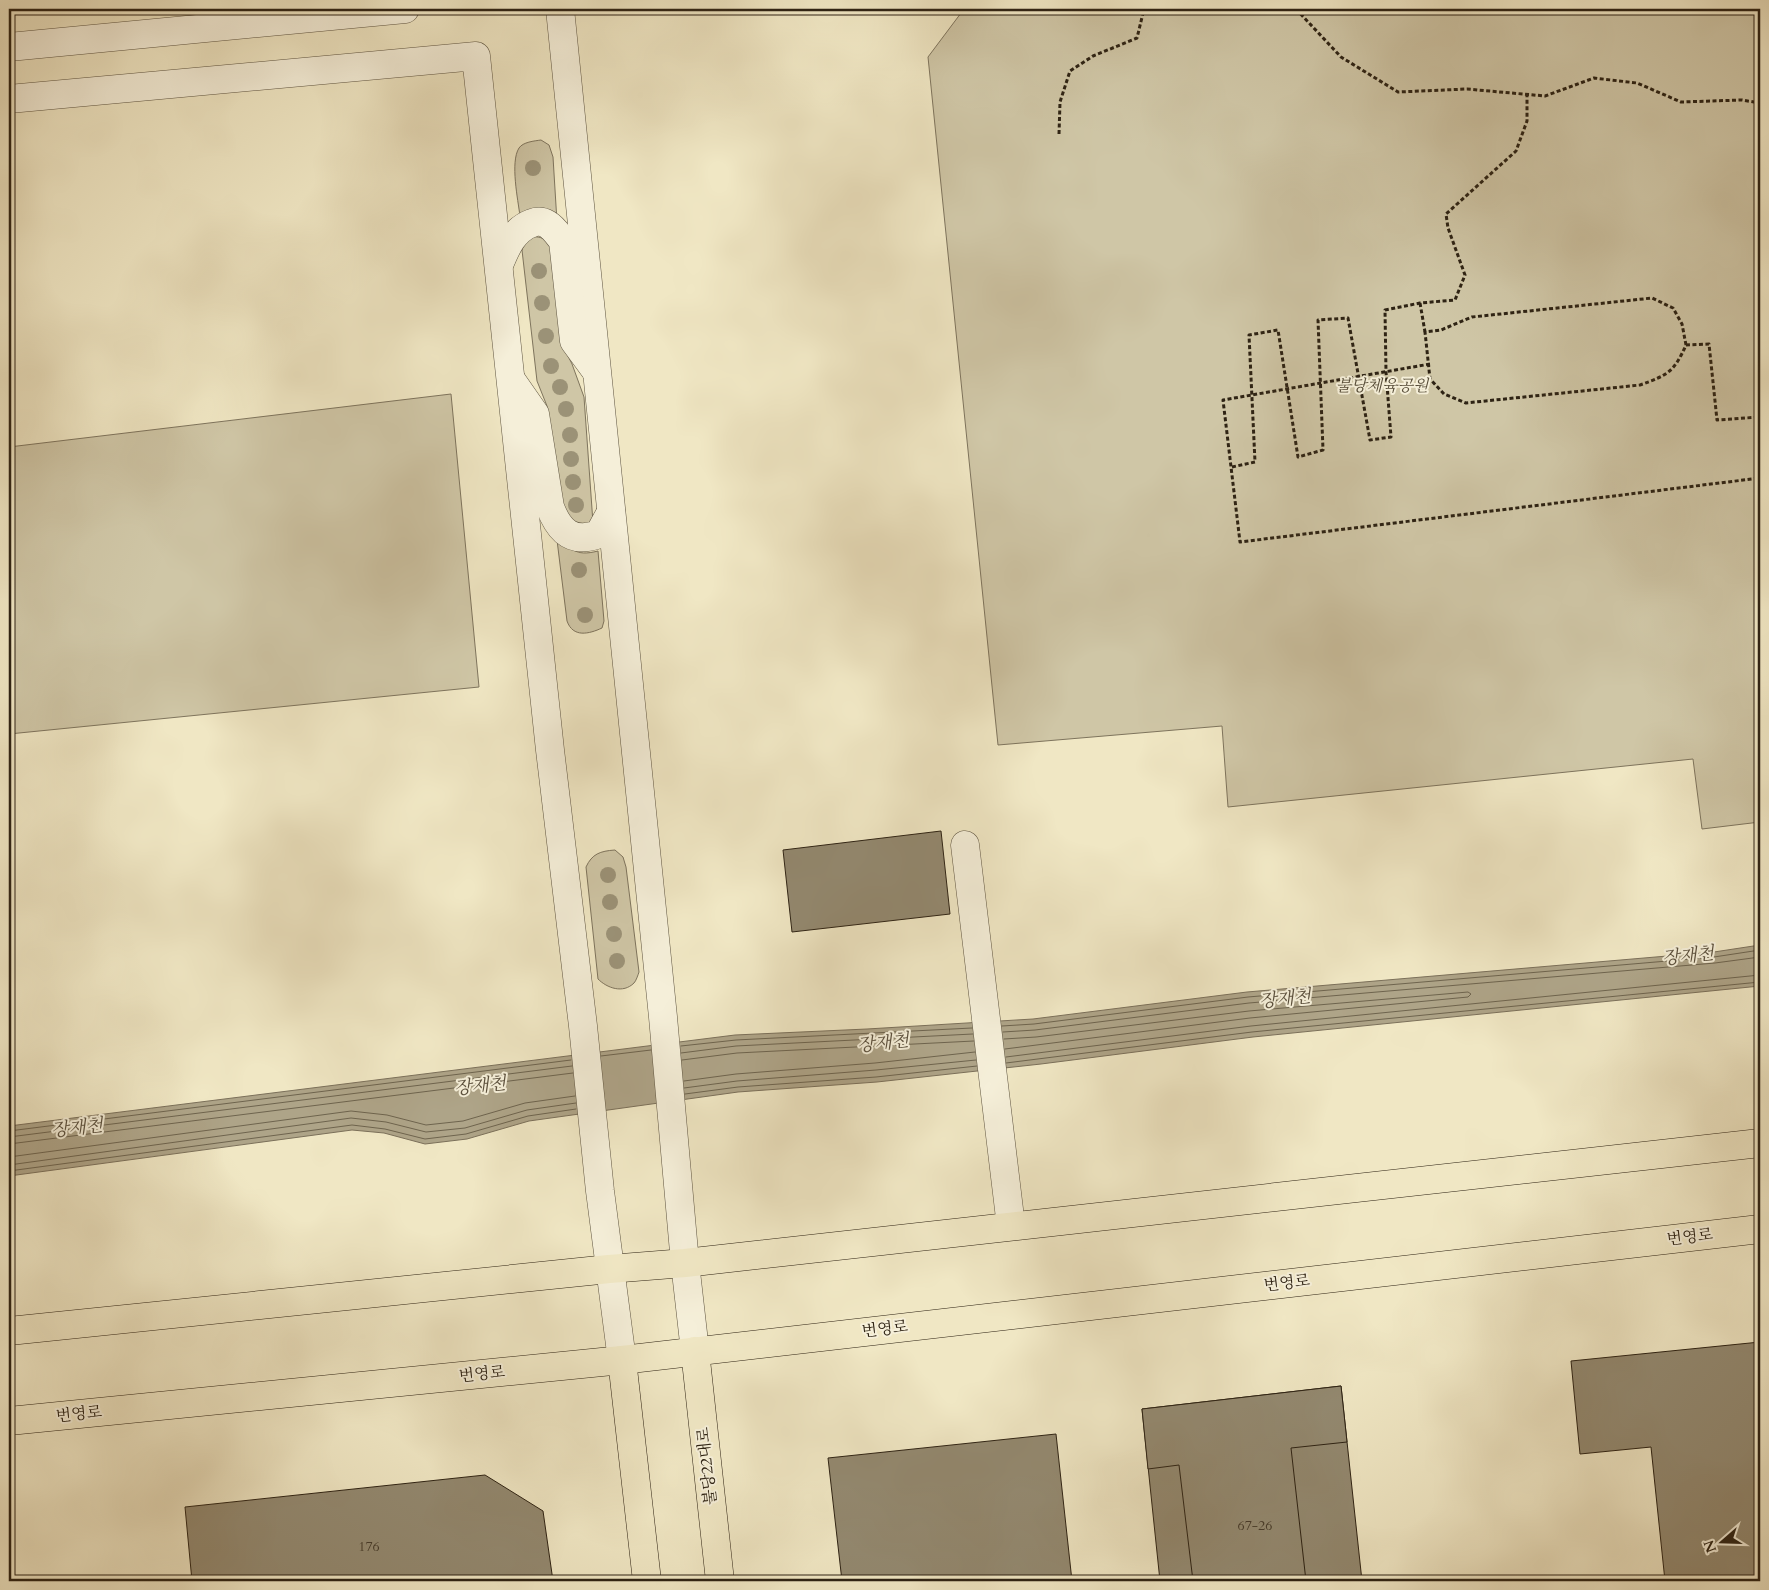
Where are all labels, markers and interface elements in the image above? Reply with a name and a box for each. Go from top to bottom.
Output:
park label: 불당체육공원 [1336,375,1430,397]
water label: 장재천 [1661,941,1717,971]
water label: 장재천 [1258,984,1314,1014]
water label: 장재천 [856,1028,912,1058]
water label: 장재천 [453,1071,509,1101]
water label: 장재천 [50,1113,106,1143]
street label: 번영로 [1666,1223,1715,1251]
street label: 번영로 [1263,1269,1312,1297]
street label: 번영로 [861,1315,910,1343]
street label: 번영로 [458,1361,507,1387]
street label: 번영로 [55,1401,104,1427]
street label: 불당22대로 [692,1425,722,1506]
house number: 67-26 [1238,1516,1272,1535]
north arrow [1696,1518,1746,1568]
house number: 176 [358,1537,380,1556]
text: N [1699,1537,1721,1555]

